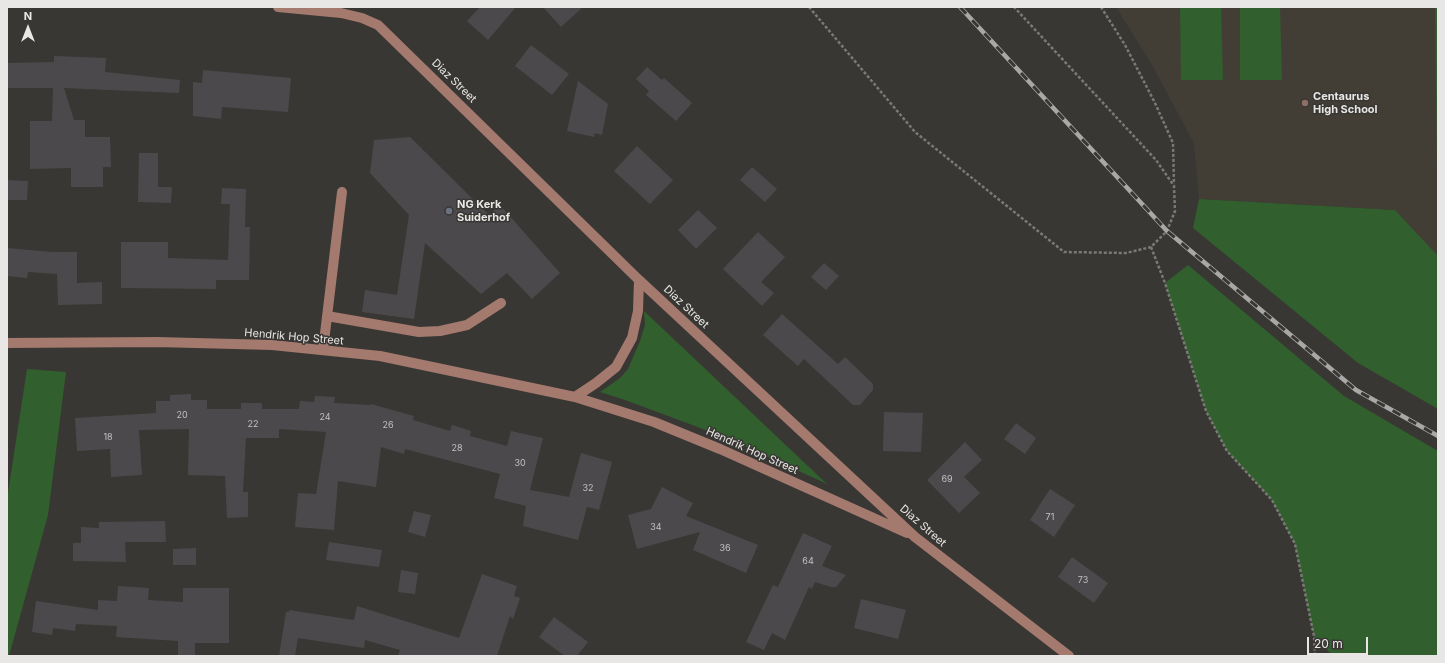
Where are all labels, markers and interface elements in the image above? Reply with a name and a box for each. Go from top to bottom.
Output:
north arrow [8,8,48,48]
text: N [24,9,32,23]
street label: Diaz Street [429,56,479,106]
place label: Centaurus High School [1313,90,1378,116]
marker: Centaurus High School [1300,98,1310,108]
place label: NG Kerk Suiderhof [457,198,510,224]
marker: NG Kerk Suiderhof [444,206,454,216]
street label: Diaz Street [661,283,711,331]
street label: Hendrik Hop Street [244,326,344,348]
house number: 20 [176,410,188,420]
house number: 24 [319,412,331,422]
house number: 22 [248,419,258,429]
house number: 26 [382,420,394,430]
street label: Hendrik Hop Street [704,425,800,477]
house number: 18 [103,432,113,442]
house number: 28 [451,443,463,453]
house number: 30 [514,458,526,468]
house number: 69 [941,474,953,484]
house number: 32 [582,483,594,493]
street label: Diaz Street [897,502,949,550]
house number: 71 [1046,512,1054,522]
house number: 34 [650,522,662,532]
house number: 36 [719,543,731,553]
house number: 64 [802,556,814,566]
house number: 73 [1078,575,1088,585]
scale bar [1309,629,1370,655]
text: 20 m [1314,636,1343,651]

